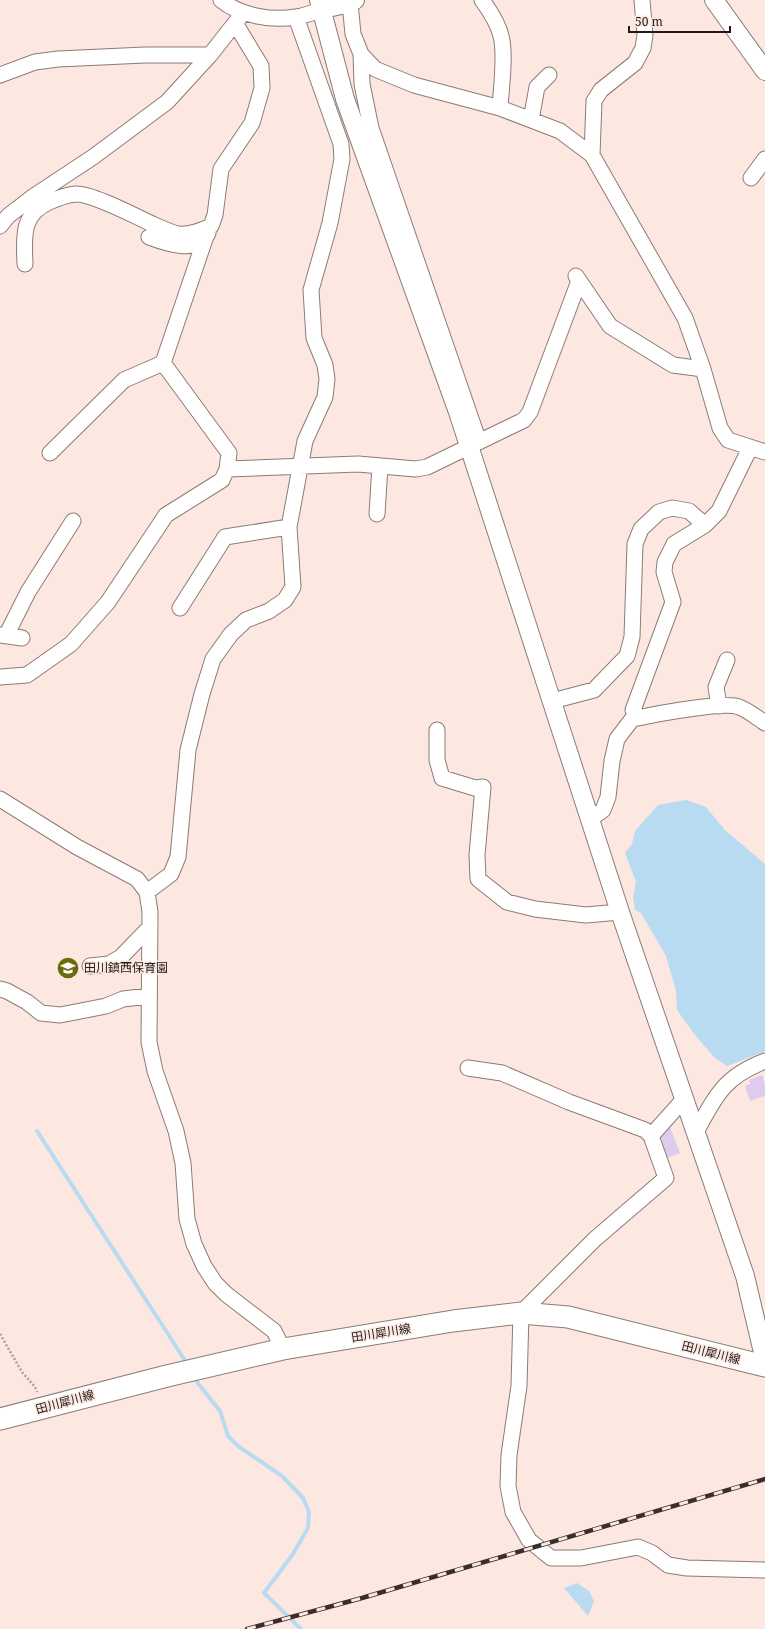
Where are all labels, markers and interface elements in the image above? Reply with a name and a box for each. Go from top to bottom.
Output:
scale bar [629,8,730,34]
text: 50 m [635,13,663,30]
school or university icon: 田川鎮西保育園 [55,955,81,981]
place label: 田川鎮西保育園 [84,959,168,976]
street label: 田川犀川線 [350,1319,412,1346]
street label: 田川犀川線 [680,1337,742,1368]
street label: 田川犀川線 [34,1386,96,1417]

